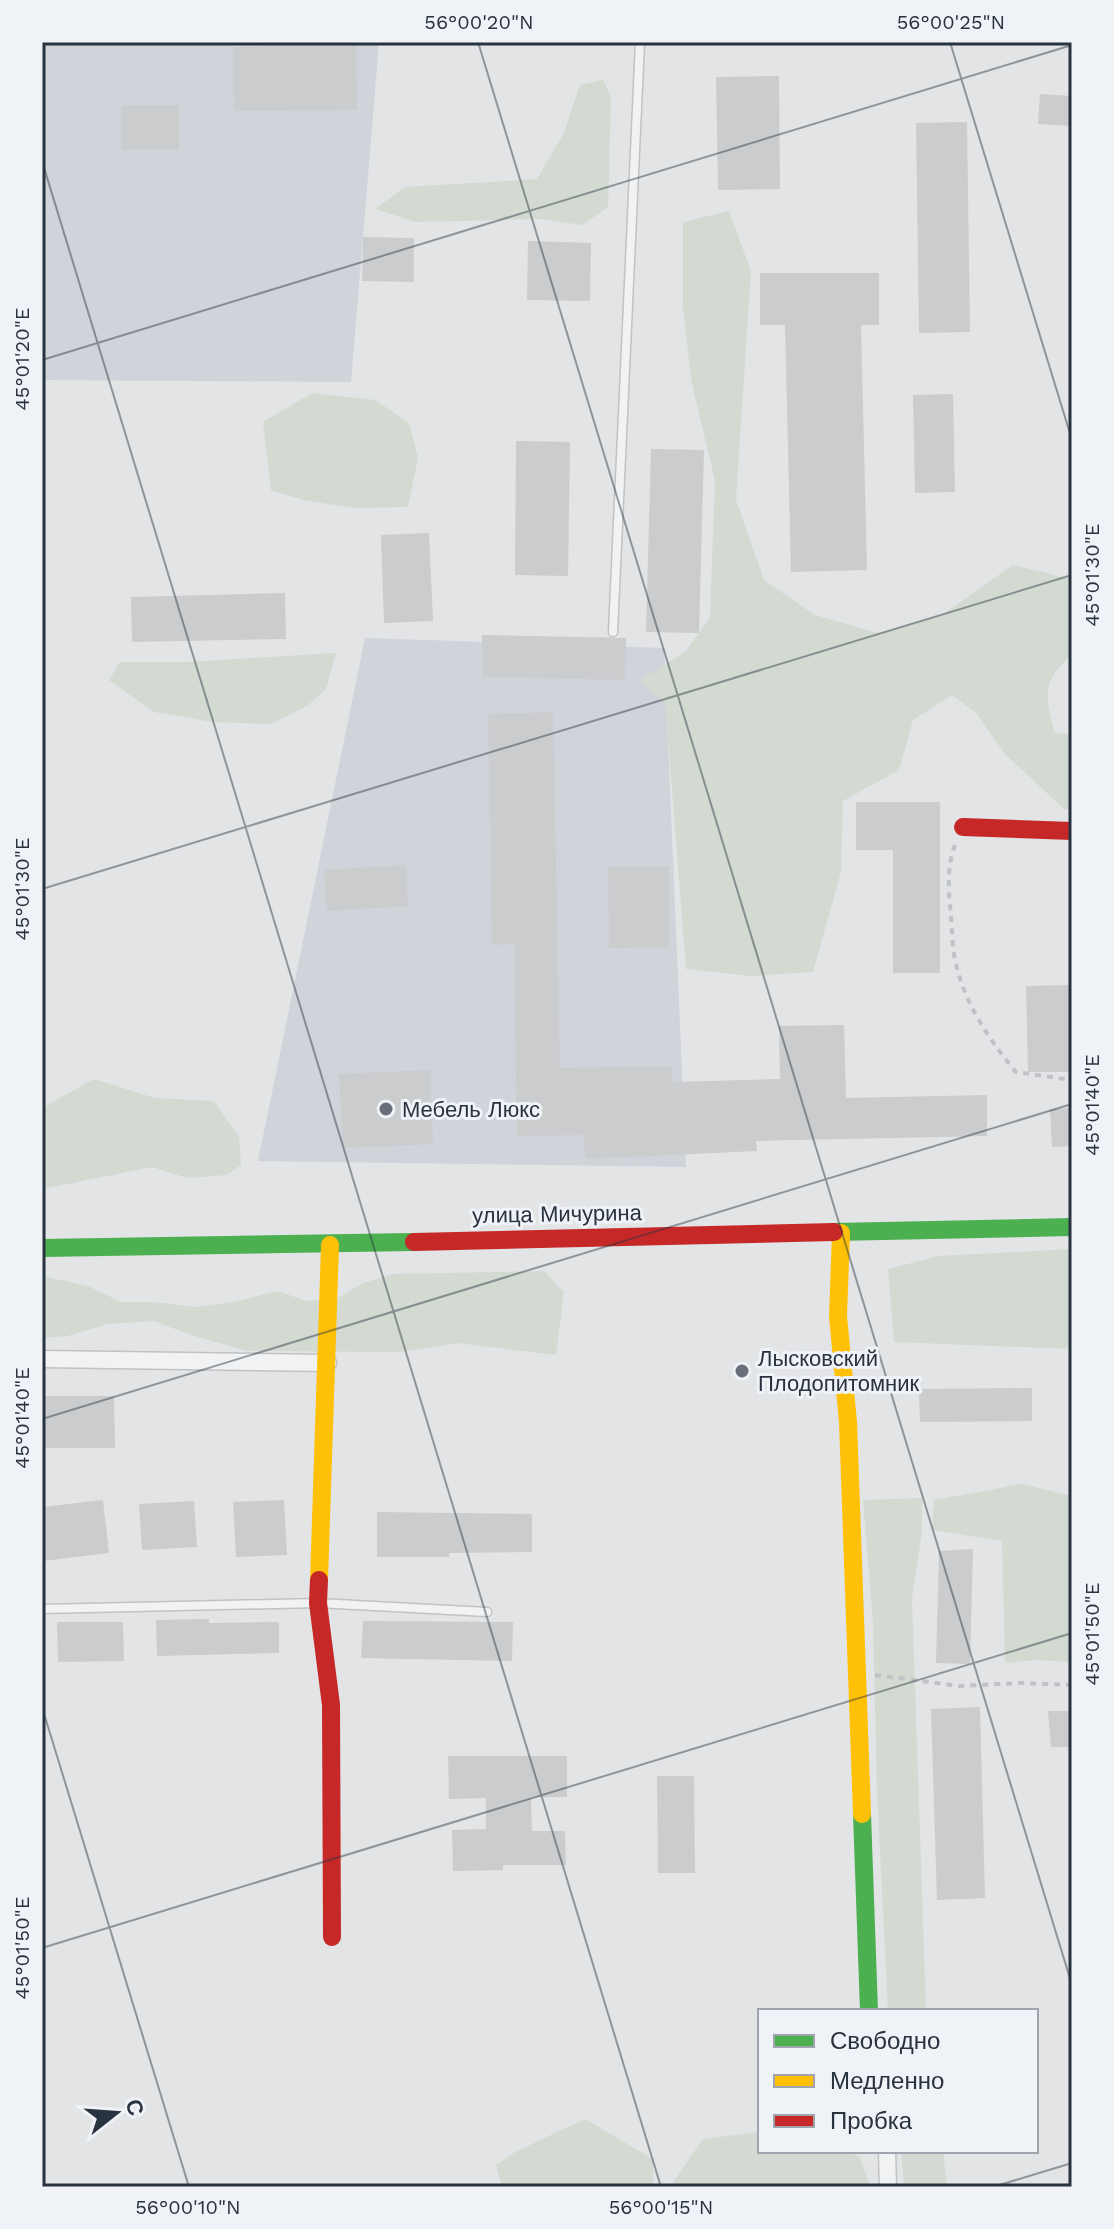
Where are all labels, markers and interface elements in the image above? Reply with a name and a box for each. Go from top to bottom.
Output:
text: 56°00'20"N [424,10,534,34]
text: 56°00'25"N [897,10,1005,34]
text: 45°01'20"E [10,308,34,410]
text: 45°01'30"E [1080,524,1104,626]
text: 45°01'30"E [10,838,34,940]
text: 45°01'40"E [1080,1054,1104,1156]
place label: Мебель Люкс [402,1097,540,1122]
marker: Мебель Люкс [377,1100,395,1118]
street label: улица Мичурина [472,1200,643,1228]
place label: Лысковский Плодопитомник [758,1346,920,1396]
marker: Лысковский Плодопитомник [733,1362,751,1380]
text: 45°01'40"E [10,1367,34,1469]
text: 45°01'50"E [1080,1583,1104,1685]
text: 45°01'50"E [10,1897,34,1999]
legend [758,2009,1038,2153]
text: Свободно [830,2027,940,2055]
text: Медленно [830,2067,944,2095]
north arrow [76,2073,156,2153]
text: С [120,2096,149,2119]
text: Пробка [830,2107,913,2135]
text: 56°00'10"N [135,2195,241,2219]
text: 56°00'15"N [609,2195,713,2219]

